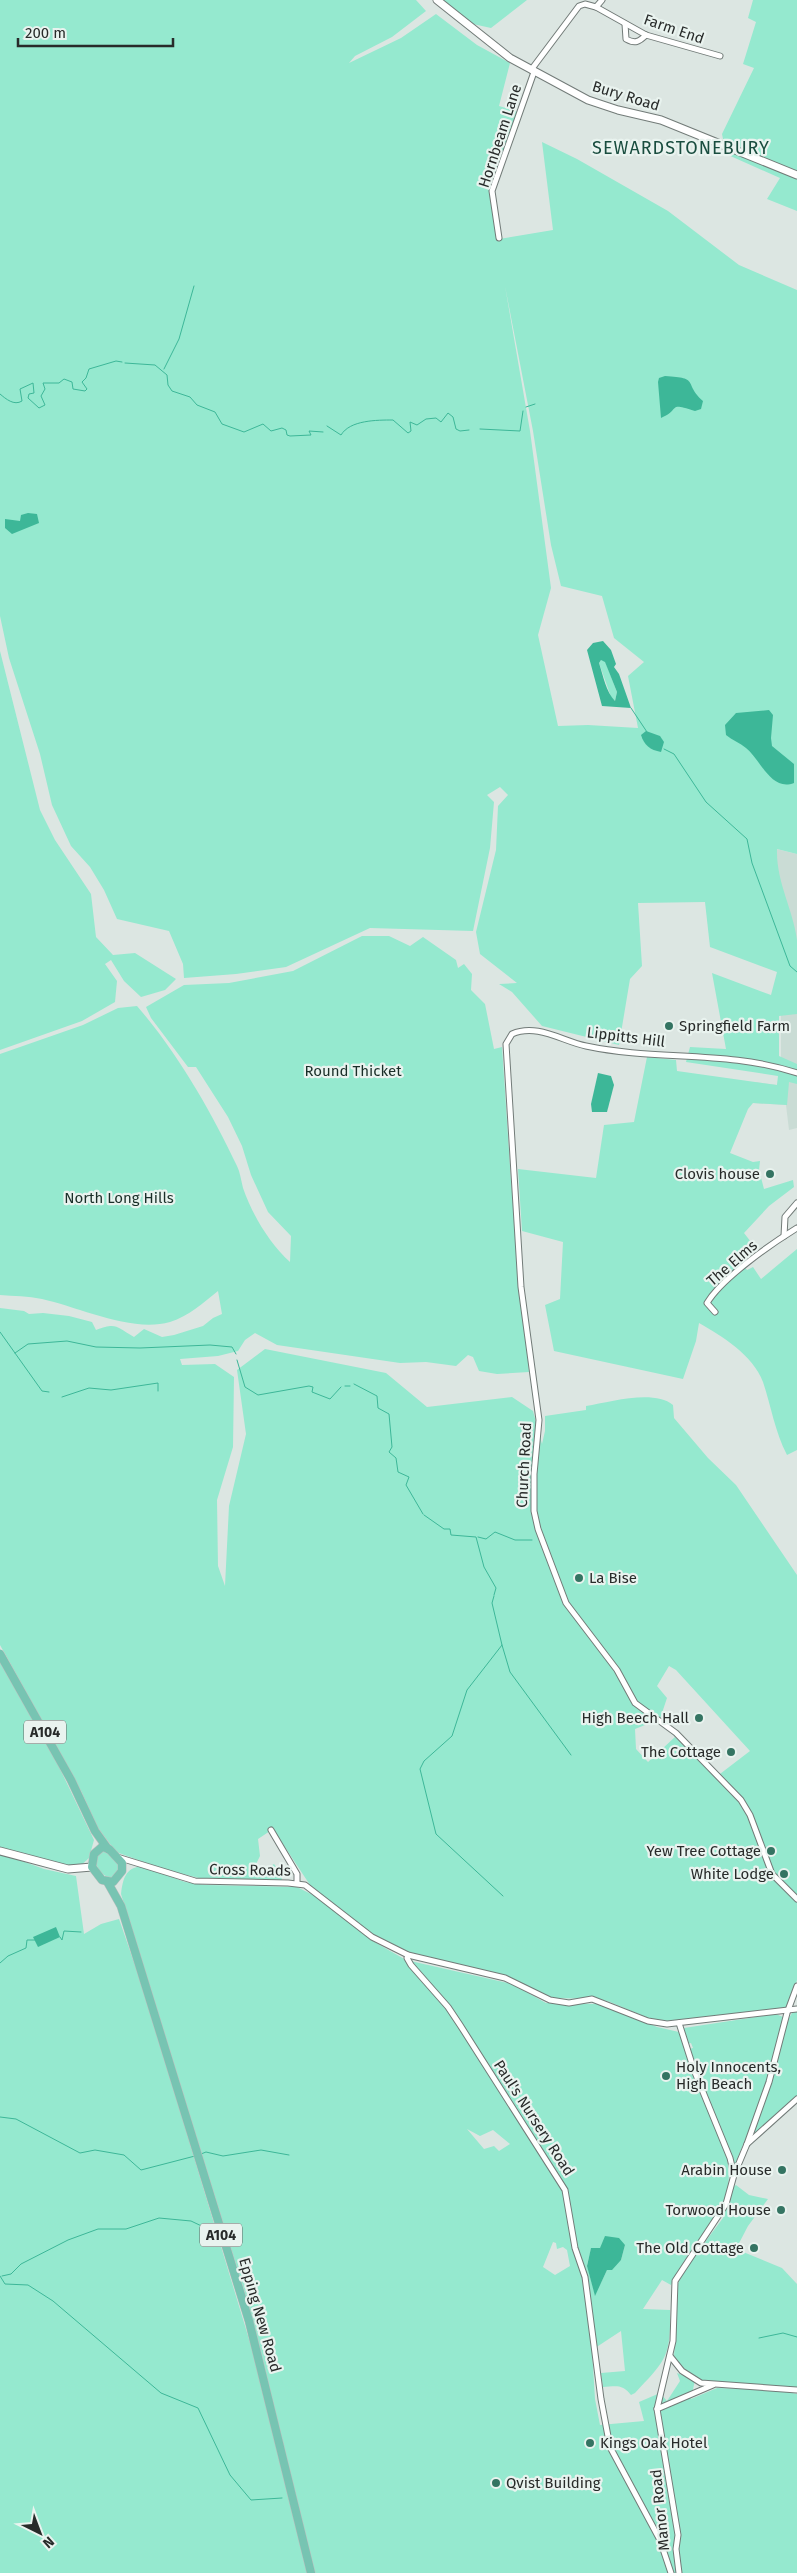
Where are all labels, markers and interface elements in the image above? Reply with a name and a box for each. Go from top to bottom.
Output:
street label: Farm End [641,10,707,48]
scale bar [18,15,172,47]
text: 200 m [25,24,66,42]
street label: Bury Road [590,77,662,115]
street label: Hornbeam Lane [475,82,525,190]
district label: SEWARDSTONEBURY [592,137,770,159]
place label: Springfield Farm [679,1017,790,1035]
marker: Springfield Farm [663,1020,675,1032]
street label: Lippitts Hill [586,1023,667,1051]
park label: Round Thicket [304,1062,402,1080]
place label: Clovis house [675,1165,760,1183]
marker: Clovis house [764,1168,776,1180]
park label: North Long Hills [64,1189,174,1207]
street label: The Elms [703,1236,761,1290]
street label: Church Road [513,1422,535,1508]
place label: La Bise [589,1569,637,1587]
marker: La Bise [573,1572,585,1584]
place label: High Beech Hall [582,1709,690,1727]
marker: High Beech Hall [693,1712,705,1724]
road number: A104 [24,1720,66,1744]
place label: The Cottage [641,1743,721,1761]
marker: The Cottage [725,1746,737,1758]
place label: Yew Tree Cottage [646,1842,761,1860]
marker: Yew Tree Cottage [765,1845,777,1857]
street label: Cross Roads [209,1860,291,1880]
place label: White Lodge [691,1865,774,1883]
marker: White Lodge [778,1868,790,1880]
street label: Paul's Nursery Road [490,2057,578,2179]
place label: Holy Innocents, High Beach [676,2058,781,2093]
marker: Holy Innocents, High Beach [660,2070,672,2082]
place label: Arabin House [681,2161,772,2179]
marker: Arabin House [776,2164,788,2176]
place label: Torwood House [665,2201,771,2219]
marker: Torwood House [775,2204,787,2216]
road number: A104 [200,2224,242,2246]
place label: The Old Cottage [636,2239,744,2257]
marker: The Old Cottage [748,2242,760,2254]
street label: Epping New Road [235,2256,285,2374]
place label: Kings Oak Hotel [600,2434,708,2452]
marker: Kings Oak Hotel [584,2437,596,2449]
street label: Manor Road [647,2468,673,2552]
place label: Qvist Building [506,2474,601,2492]
marker: Qvist Building [490,2477,502,2489]
north arrow [15,2508,65,2558]
text: N [39,2533,58,2552]

